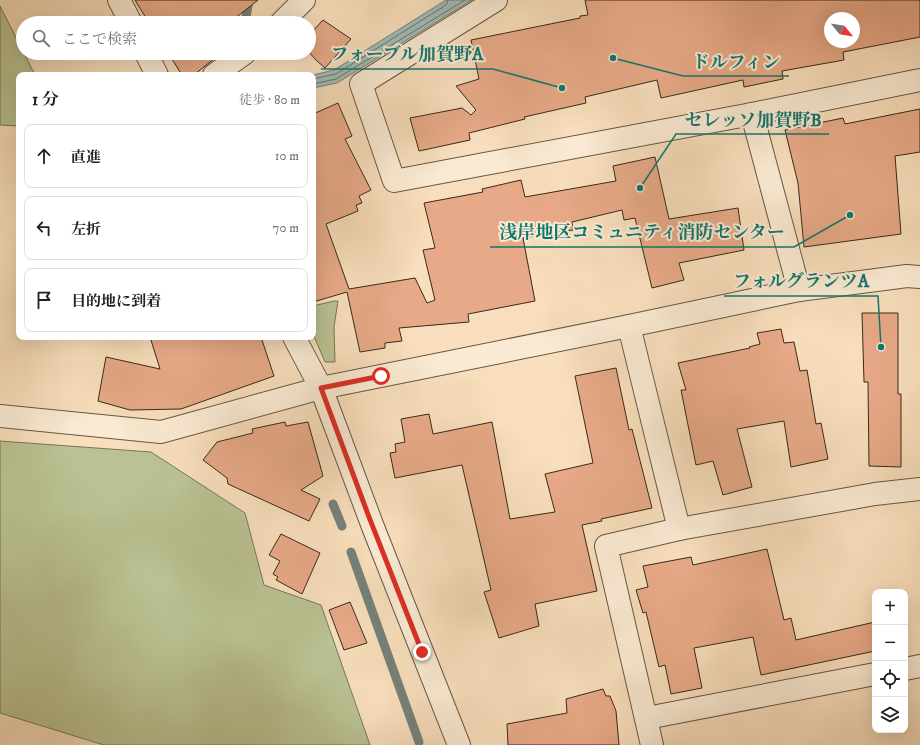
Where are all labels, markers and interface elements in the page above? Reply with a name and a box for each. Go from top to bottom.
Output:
north arrow [824,12,860,48]
search box [16,16,316,60]
icon: search [30,27,52,49]
text: ここで検索 [62,30,137,49]
callout: フォーブル加賀野A [321,39,493,69]
text: フォーブル加賀野A [331,44,484,66]
callout: ドルフィン [683,46,789,76]
text: ドルフィン [692,52,780,74]
text: 1 分 [32,89,59,111]
text: 徒歩 · 80 m [239,92,300,108]
callout: セレッソ加賀野B [676,104,829,134]
text: セレッソ加賀野B [684,110,822,132]
icon: ahead [33,145,55,167]
text: 直進 [71,148,101,167]
text: 10 m [275,148,299,164]
icon: left [33,217,55,239]
callout: 浅岸地区コミュニティ消防センター [490,217,794,247]
text: 左折 [71,220,101,239]
text: 70 m [273,220,299,236]
text: 浅岸地区コミュニティ消防センター [499,222,785,244]
callout: フォルグランツA [724,266,878,296]
text: フォルグランツA [733,271,870,293]
icon: arrive [33,289,55,311]
text: 目的地に到着 [71,292,161,311]
route start [372,367,390,385]
map controls [872,589,908,733]
button: + [872,589,908,625]
button: − [872,625,908,661]
route end [413,643,431,661]
button: locate [872,661,908,697]
button: layers [872,697,908,733]

